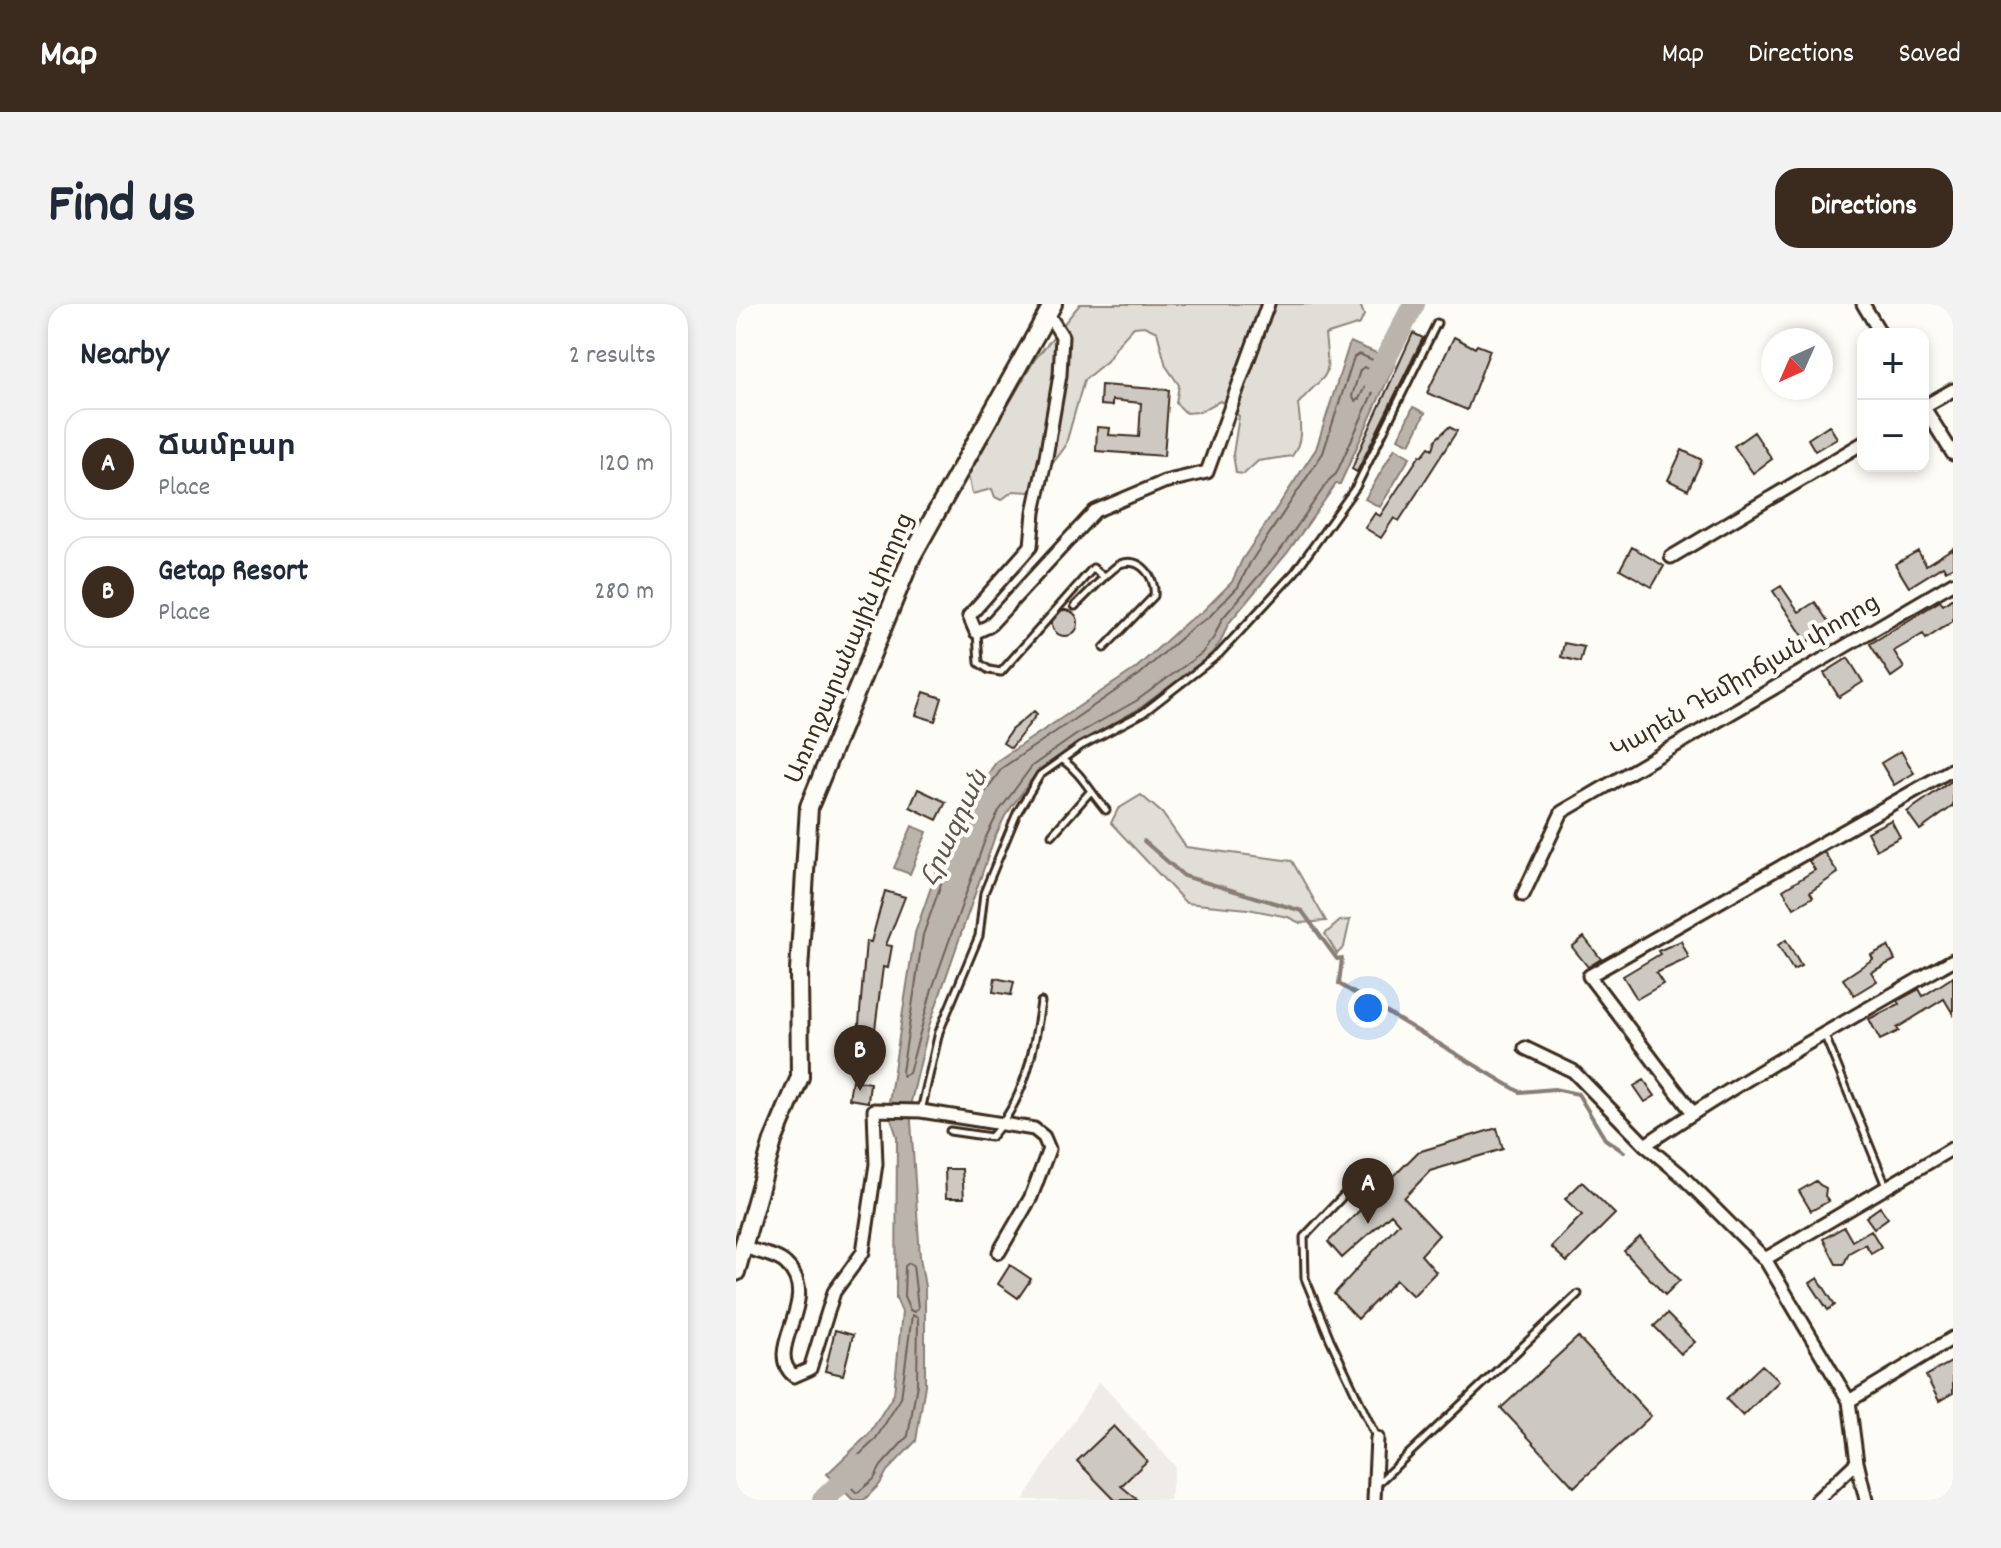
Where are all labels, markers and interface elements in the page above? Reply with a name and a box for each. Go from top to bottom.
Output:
text: Map [40,29,98,84]
text: Map [1662,36,1704,76]
text: Directions [1748,36,1854,76]
text: Saved [1898,36,1961,76]
text: Find us [48,168,196,248]
button: Directions [1775,168,1953,248]
north arrow [1761,328,1833,400]
map controls [1857,328,1929,472]
button: + [1857,328,1929,400]
text: Nearby [80,332,169,381]
text: 2 results [569,338,656,375]
button: − [1857,400,1929,472]
text: Ճամբար [158,427,296,470]
text: A [101,446,115,483]
text: 120 m [599,446,654,483]
text: Place [158,470,210,507]
street label: Առողջարանային փողոց [778,508,924,790]
text: Getap Resort [158,552,308,595]
text: B [102,574,114,611]
text: 280 m [594,574,654,611]
street label: Կարեն Դեմիրճյան փողոց [1605,587,1887,769]
text: Place [158,595,210,632]
water label: Հրազդան [913,763,1000,893]
your location [1348,988,1388,1028]
pin: B [834,1025,886,1091]
pin: A [1342,1158,1394,1224]

